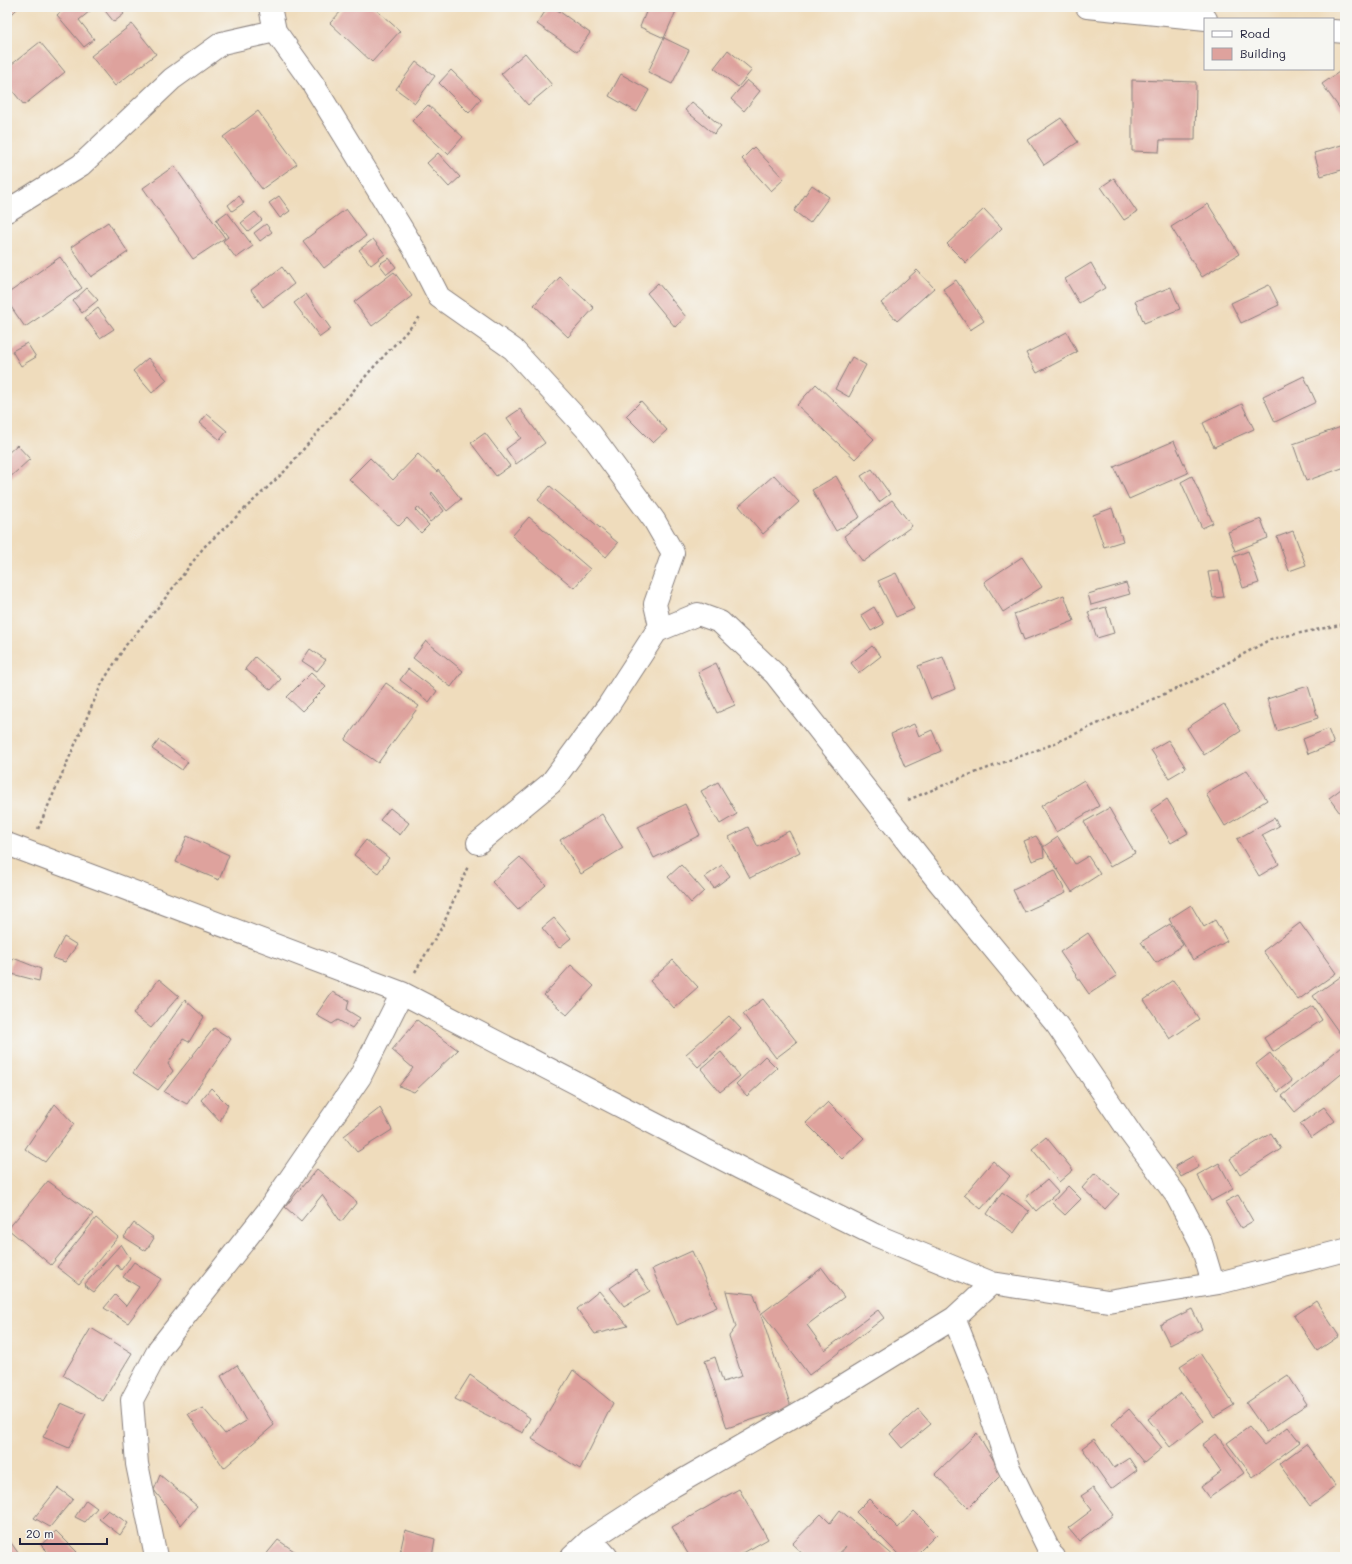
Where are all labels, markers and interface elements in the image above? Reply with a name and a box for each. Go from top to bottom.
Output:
legend [1204,18,1334,70]
text: Road [1240,25,1270,41]
text: Building [1240,45,1286,61]
scale bar [20,1520,107,1546]
text: 20 m [26,1525,54,1541]

